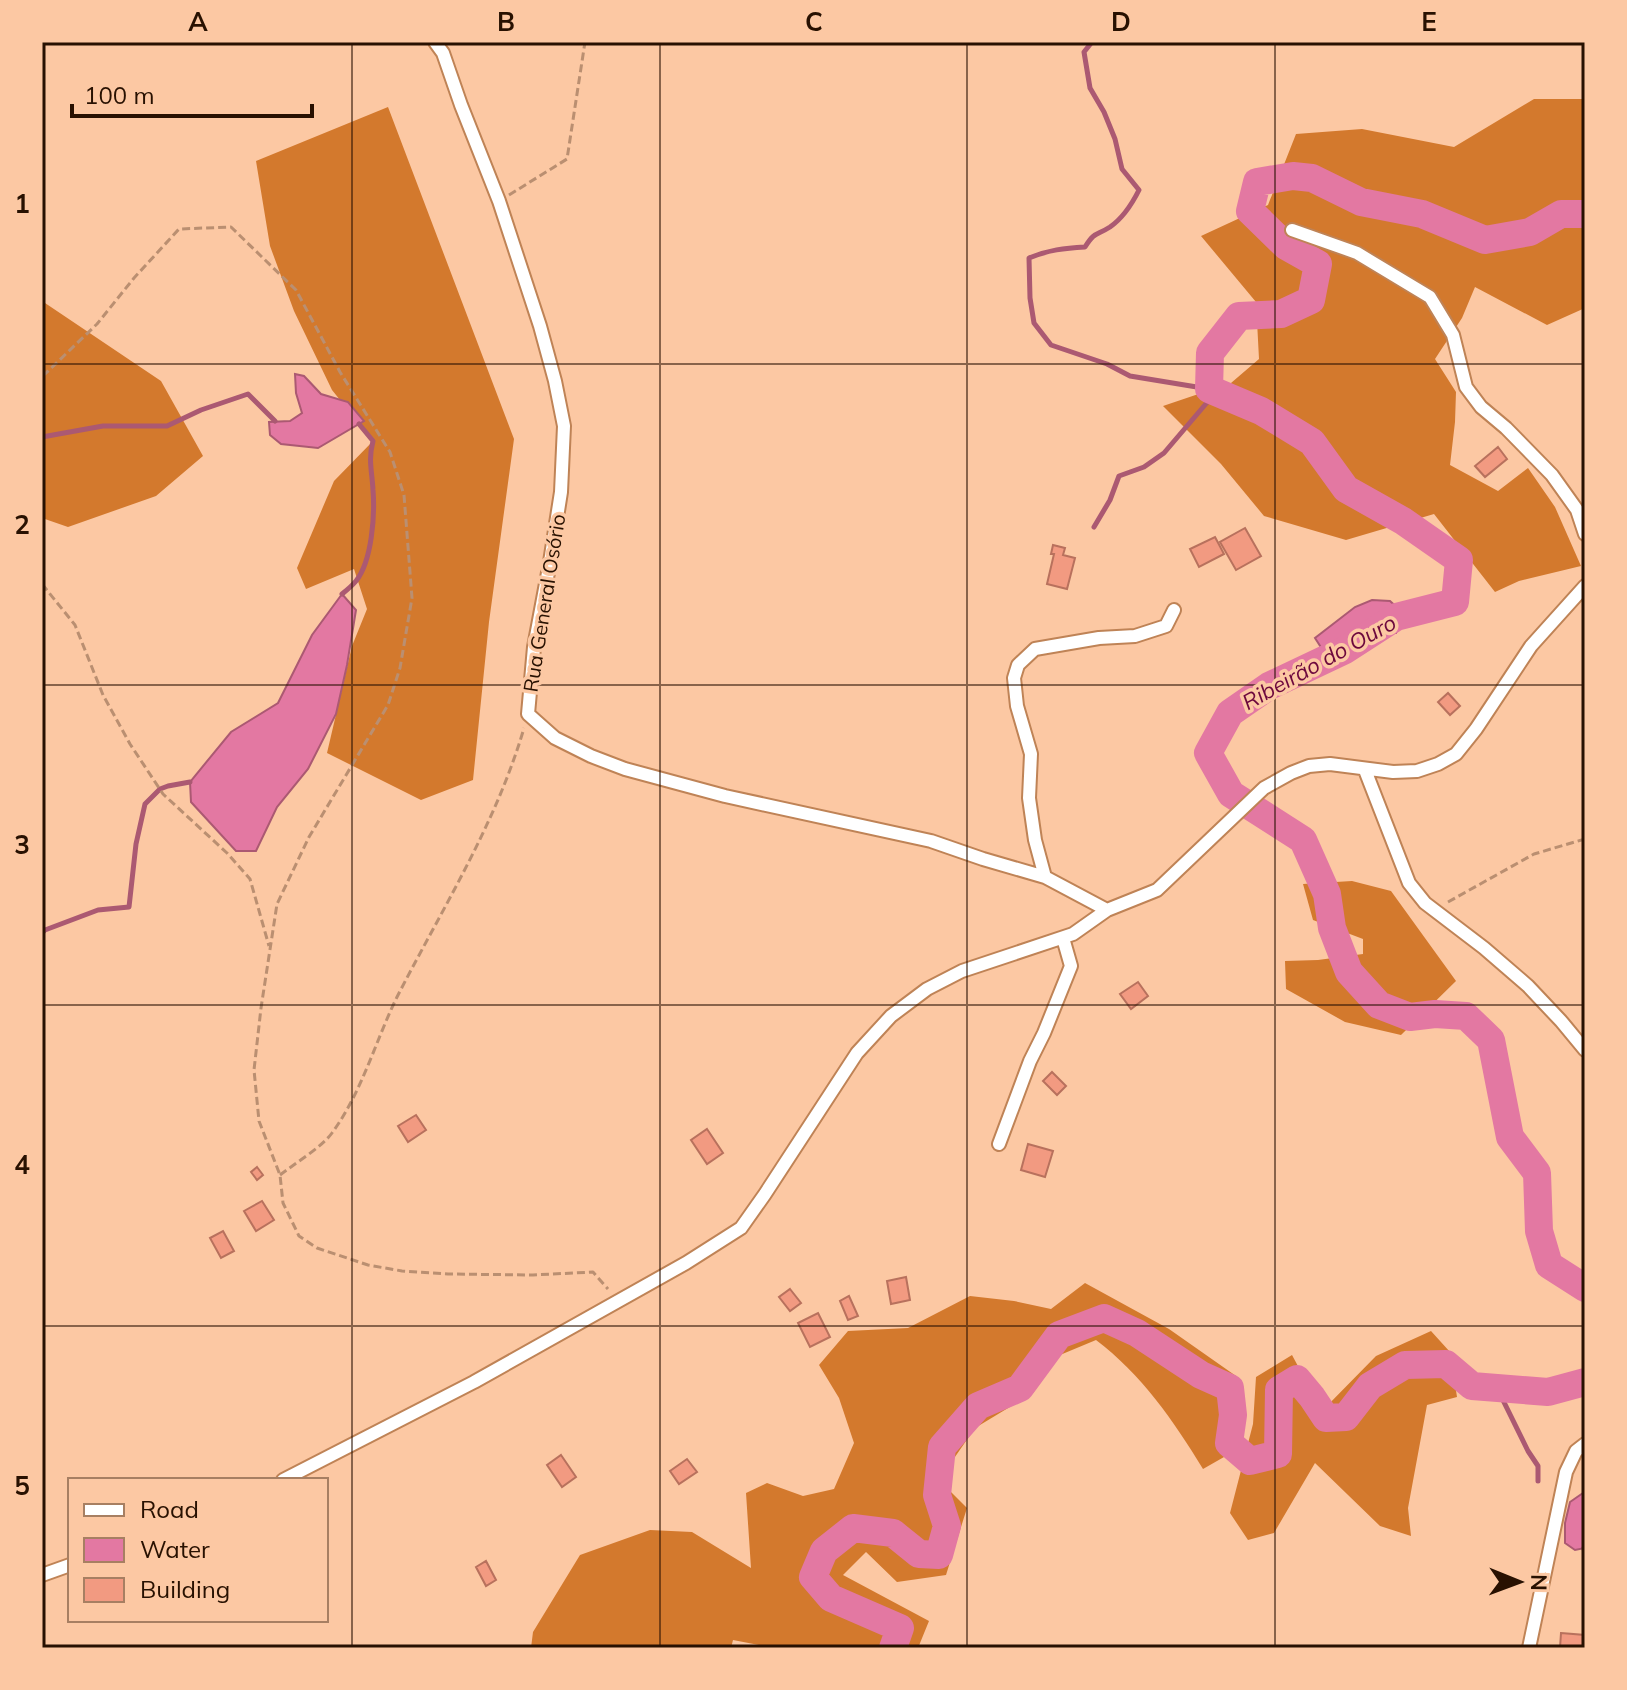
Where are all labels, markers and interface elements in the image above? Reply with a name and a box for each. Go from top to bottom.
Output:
text: A [188,5,208,38]
text: B [497,5,515,38]
text: C [805,5,823,38]
text: D [1111,5,1131,38]
text: E [1421,5,1437,38]
scale bar [72,68,312,118]
text: 100 m [84,80,155,110]
text: 1 [14,187,30,220]
text: 2 [14,508,30,541]
street label: Rua General Osório [518,512,570,694]
water label: Ribeirão do Ouro [1237,608,1401,716]
text: 3 [14,828,30,861]
text: 4 [14,1148,30,1181]
text: 5 [14,1469,30,1502]
legend [68,1478,328,1622]
text: Road [140,1494,199,1524]
text: Water [140,1534,210,1564]
north arrow [1479,1542,1559,1622]
text: Building [140,1574,230,1604]
text: N [1525,1574,1553,1591]

